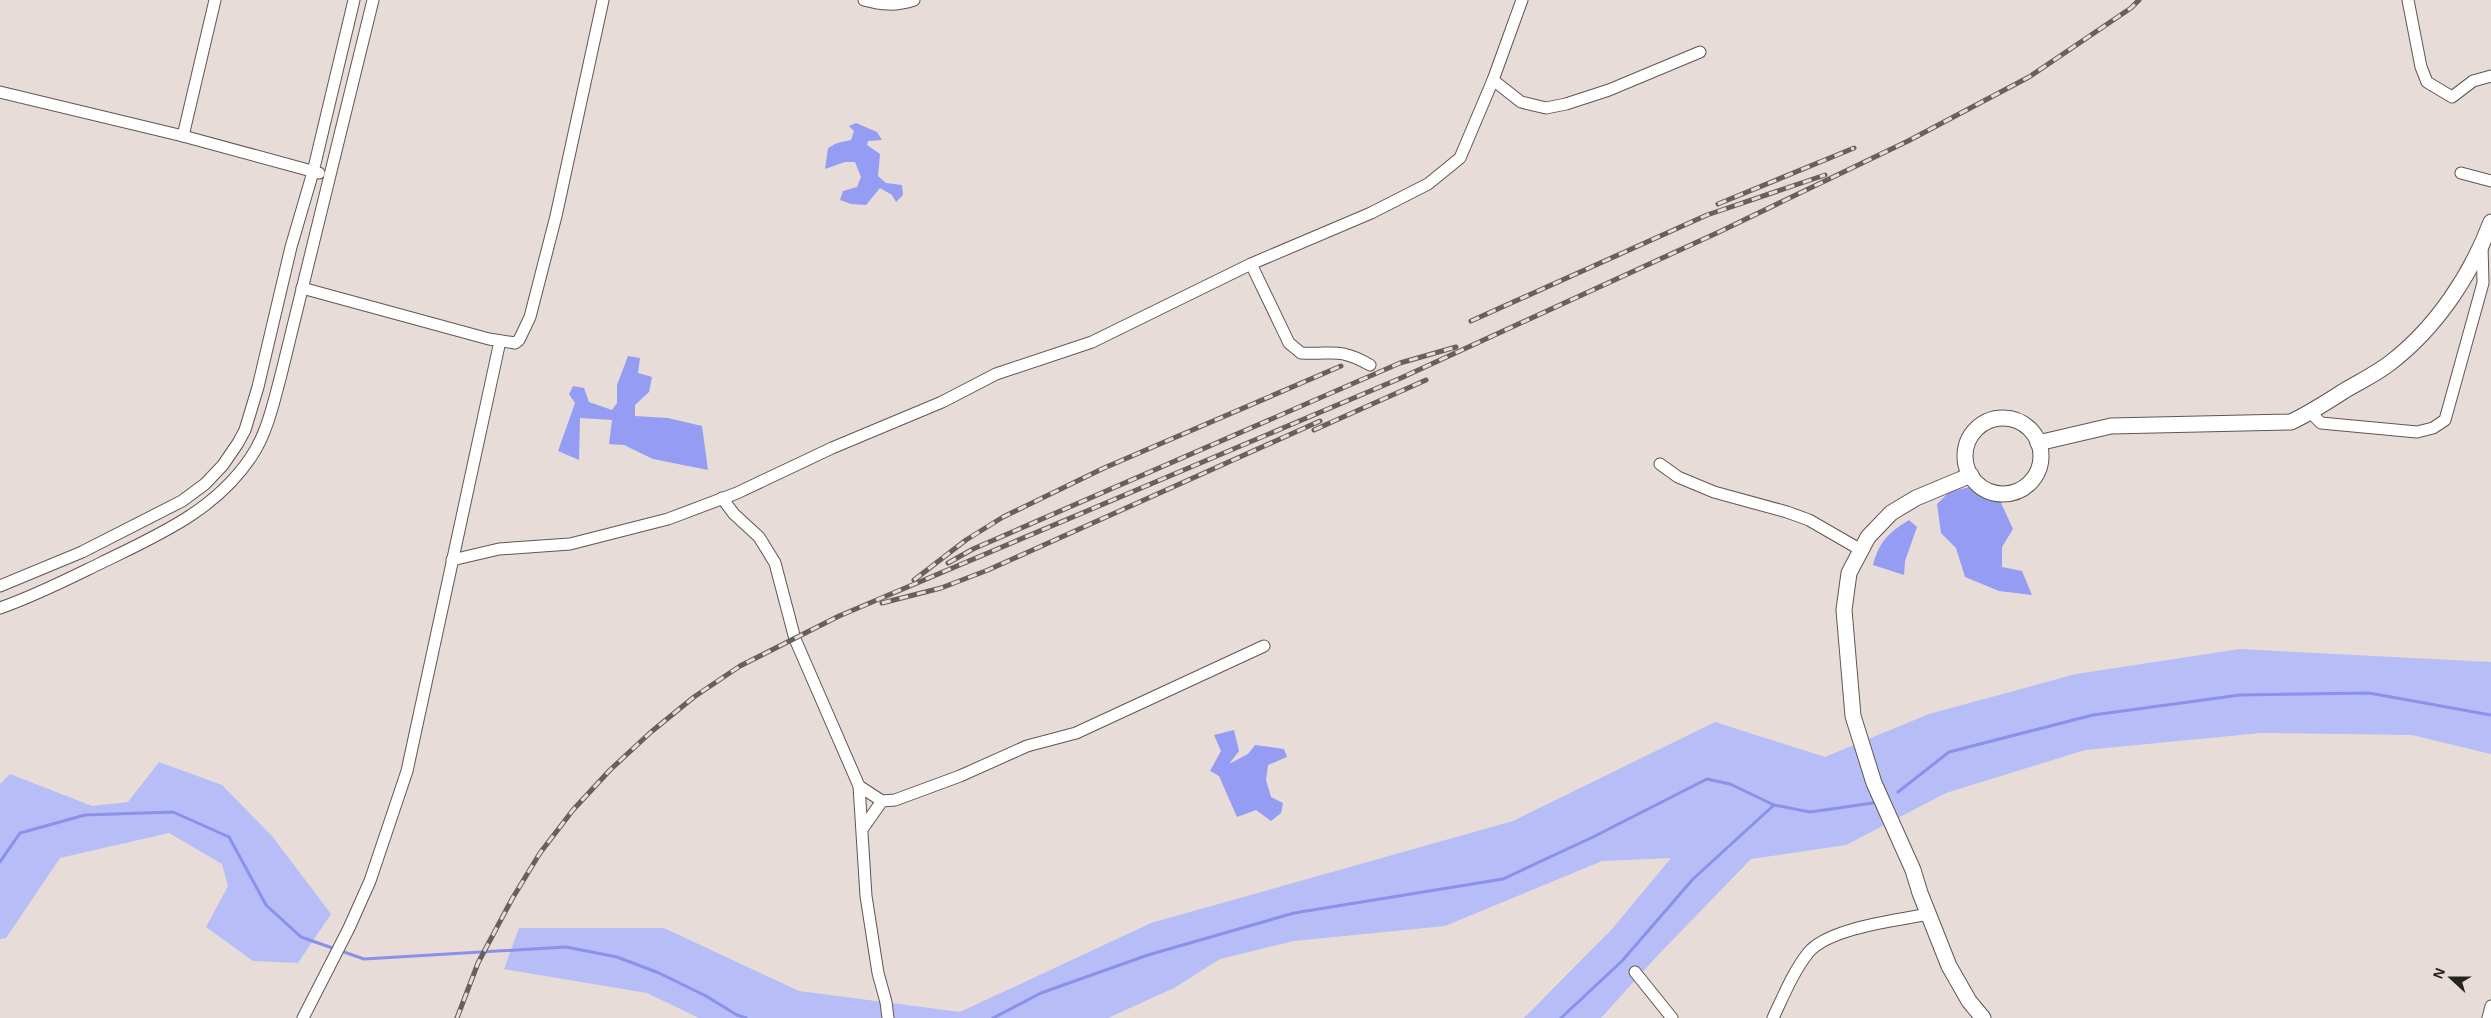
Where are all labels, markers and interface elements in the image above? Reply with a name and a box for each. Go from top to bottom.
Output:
north arrow [2426,953,2476,1003]
text: N [2430,966,2448,981]

